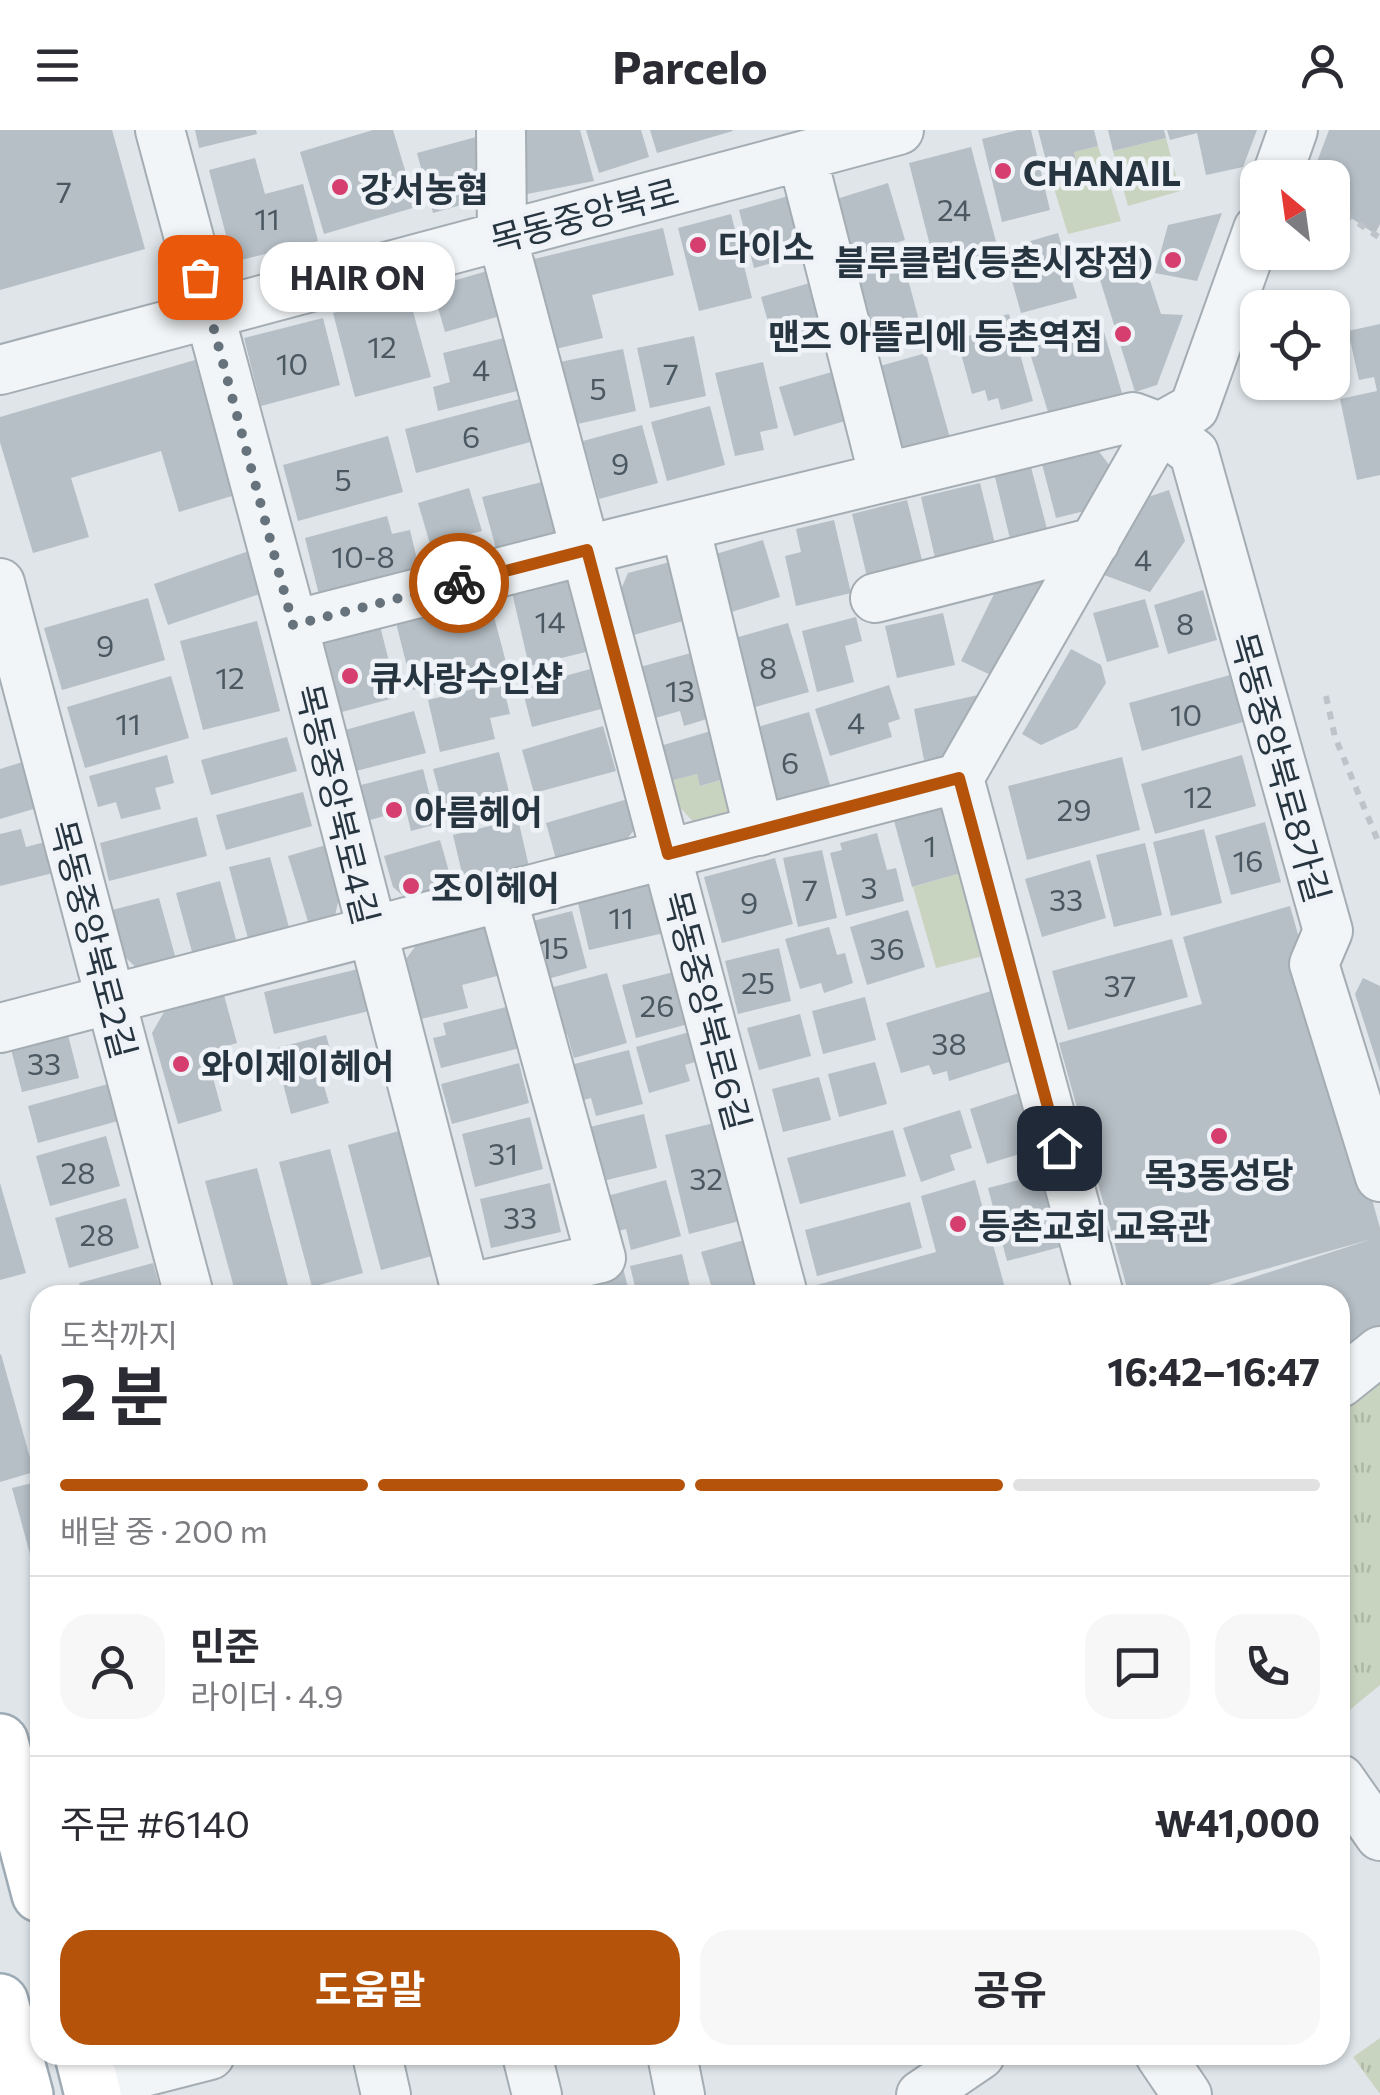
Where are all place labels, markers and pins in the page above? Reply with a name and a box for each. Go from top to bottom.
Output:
place label: CHANAIL [1023,150,1181,193]
marker: CHANAIL [992,160,1014,182]
place label: 강서농협 [360,166,489,209]
marker: 강서농협 [329,176,351,198]
place label: 다이소 [718,224,815,267]
marker: 다이소 [687,234,709,256]
pin [158,235,243,320]
place label: 블루클럽(등촌시장점) [834,239,1153,282]
callout: HAIR ON [260,242,455,312]
marker: 블루클럽(등촌시장점) [1162,249,1184,271]
place label: 맨즈 아뜰리에 등촌역점 [768,313,1103,356]
marker: 맨즈 아뜰리에 등촌역점 [1112,323,1134,345]
place label: 큐사랑수인샵 [370,655,563,698]
marker: 큐사랑수인샵 [339,665,361,687]
place label: 아름헤어 [414,789,543,832]
marker: 아름헤어 [383,799,405,821]
place label: 조이헤어 [431,865,560,908]
marker: 조이헤어 [400,875,422,897]
place label: 와이제이헤어 [201,1043,394,1086]
marker: 와이제이헤어 [170,1053,192,1075]
pin [1017,1106,1102,1191]
marker: 목3동성당 [1208,1125,1230,1147]
place label: 목3동성당 [1144,1152,1294,1195]
place label: 등촌교회 교육관 [978,1203,1210,1246]
marker: 등촌교회 교육관 [947,1213,969,1235]

